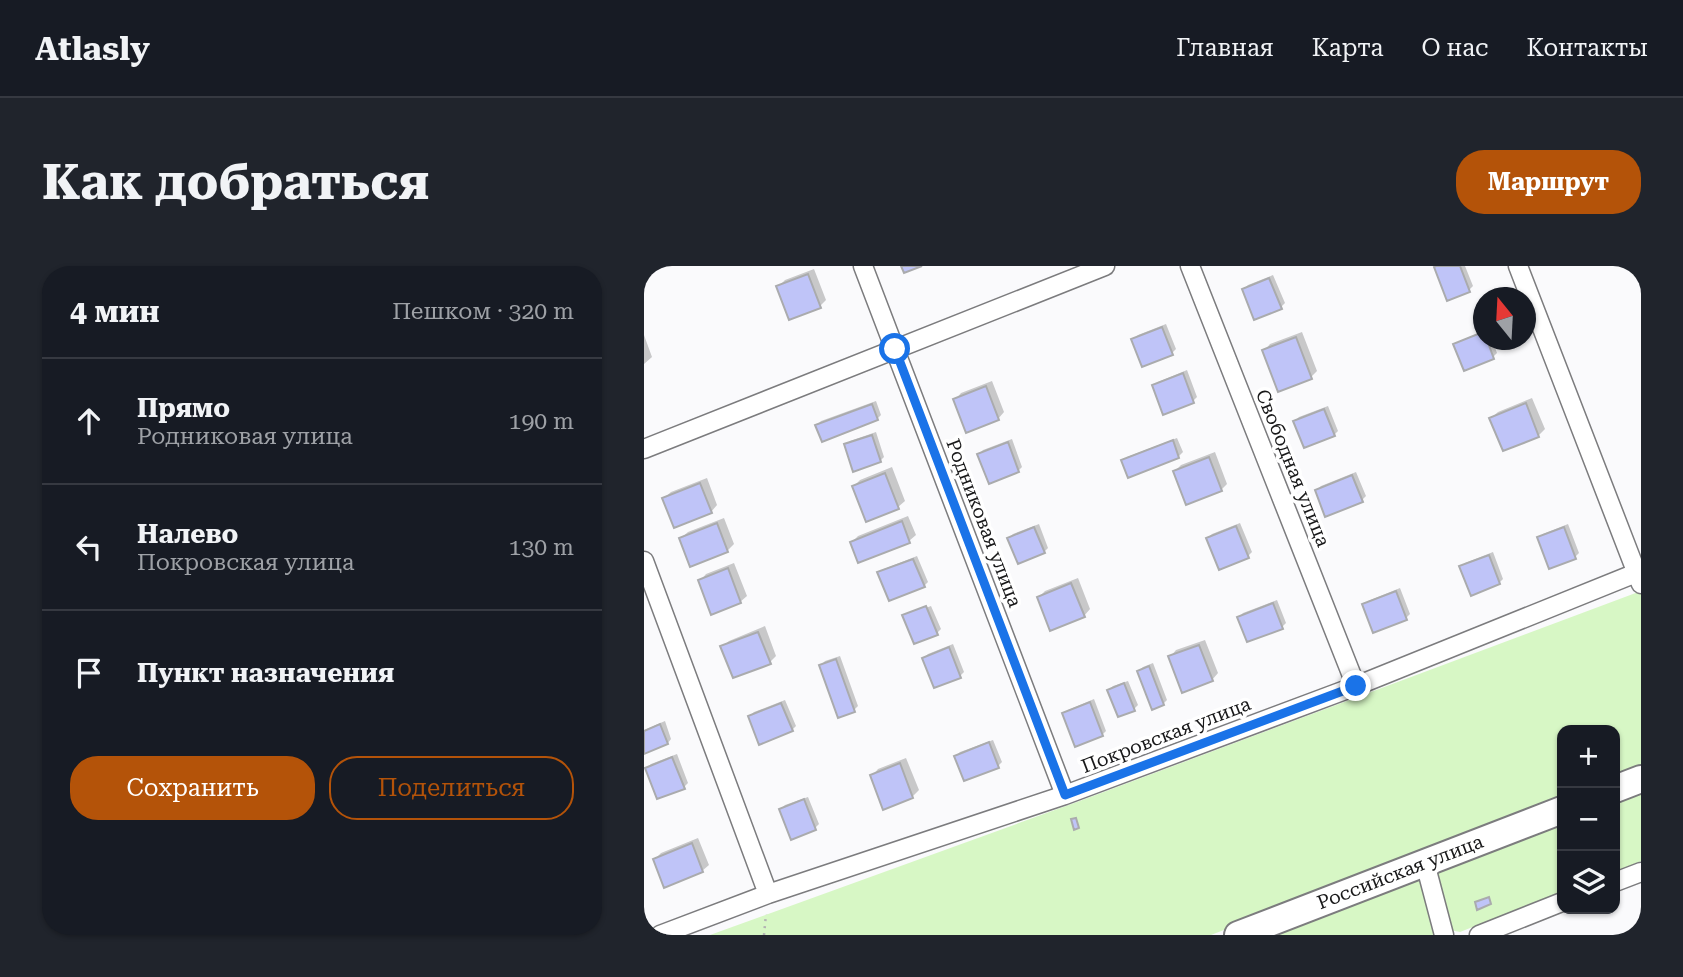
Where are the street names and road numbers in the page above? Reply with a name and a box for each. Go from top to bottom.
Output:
street label: Свободная улица [1251,386,1335,551]
street label: Родниковая улица [941,436,1027,611]
street label: Покровская улица [1078,692,1255,778]
street label: Российская улица [1314,829,1487,914]

